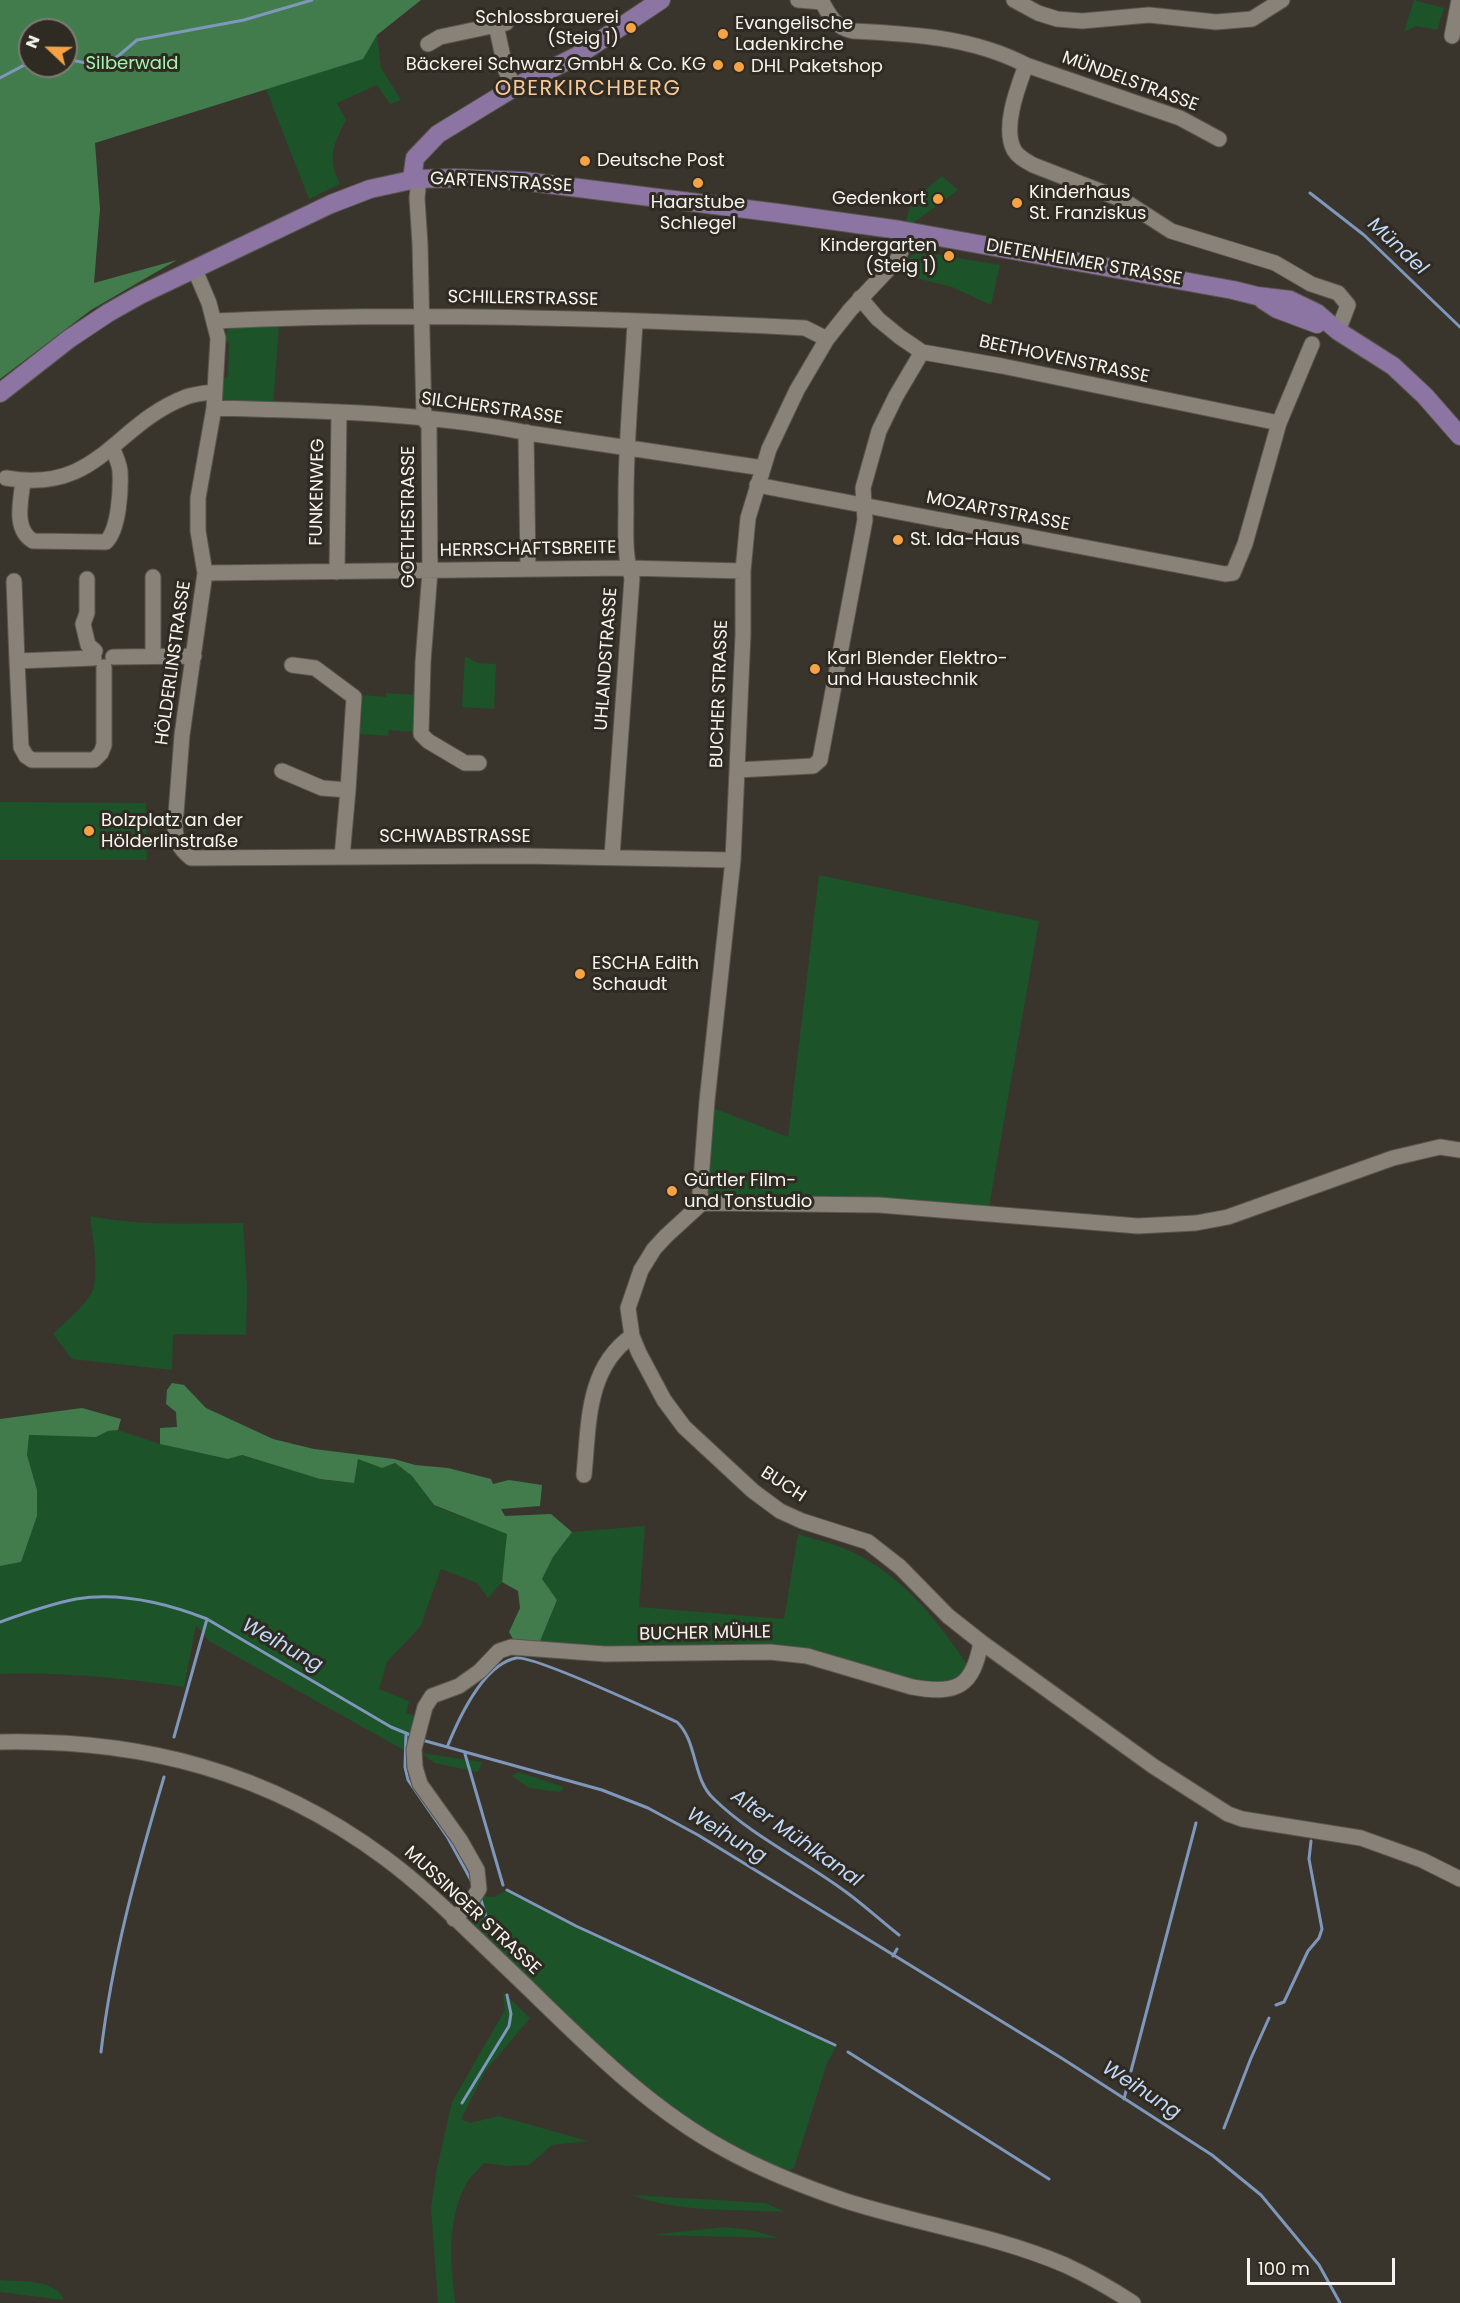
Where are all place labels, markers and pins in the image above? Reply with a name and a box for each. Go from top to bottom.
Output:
place label: Schlossbrauerei (Steig 1) [475,7,619,50]
place label: Evangelische Ladenkirche [735,13,853,56]
marker: Schlossbrauerei (Steig 1) [624,21,638,35]
marker: Evangelische Ladenkirche [716,27,730,41]
place label: Bäckerei Schwarz GmbH & Co. KG [406,54,706,76]
place label: DHL Paketshop [751,56,883,78]
marker: Bäckerei Schwarz GmbH & Co. KG [711,58,725,72]
marker: DHL Paketshop [732,60,746,74]
place label: Deutsche Post [597,150,725,172]
marker: Deutsche Post [578,154,592,168]
marker: Haarstube Schlegel [691,176,705,190]
place label: Kinderhaus St. Franziskus [1029,182,1146,224]
place label: Gedenkort [832,188,926,210]
place label: Haarstube Schlegel [651,192,745,234]
marker: Gedenkort [931,192,945,206]
marker: Kinderhaus St. Franziskus [1010,196,1024,210]
place label: Kindergarten (Steig 1) [820,235,937,278]
marker: Kindergarten (Steig 1) [942,249,956,263]
place label: St. Ida-Haus [910,529,1020,551]
marker: St. Ida-Haus [891,533,905,547]
place label: Karl Blender Elektro- und Haustechnik [827,648,1008,690]
marker: Karl Blender Elektro- und Haustechnik [808,662,822,676]
place label: Bolzplatz an der Hölderlinstraße [101,810,243,852]
marker: Bolzplatz an der Hölderlinstraße [82,824,96,838]
place label: ESCHA Edith Schaudt [592,953,699,996]
marker: ESCHA Edith Schaudt [573,967,587,981]
place label: Gürtler Film- und Tonstudio [684,1170,812,1212]
marker: Gürtler Film- und Tonstudio [665,1184,679,1198]

